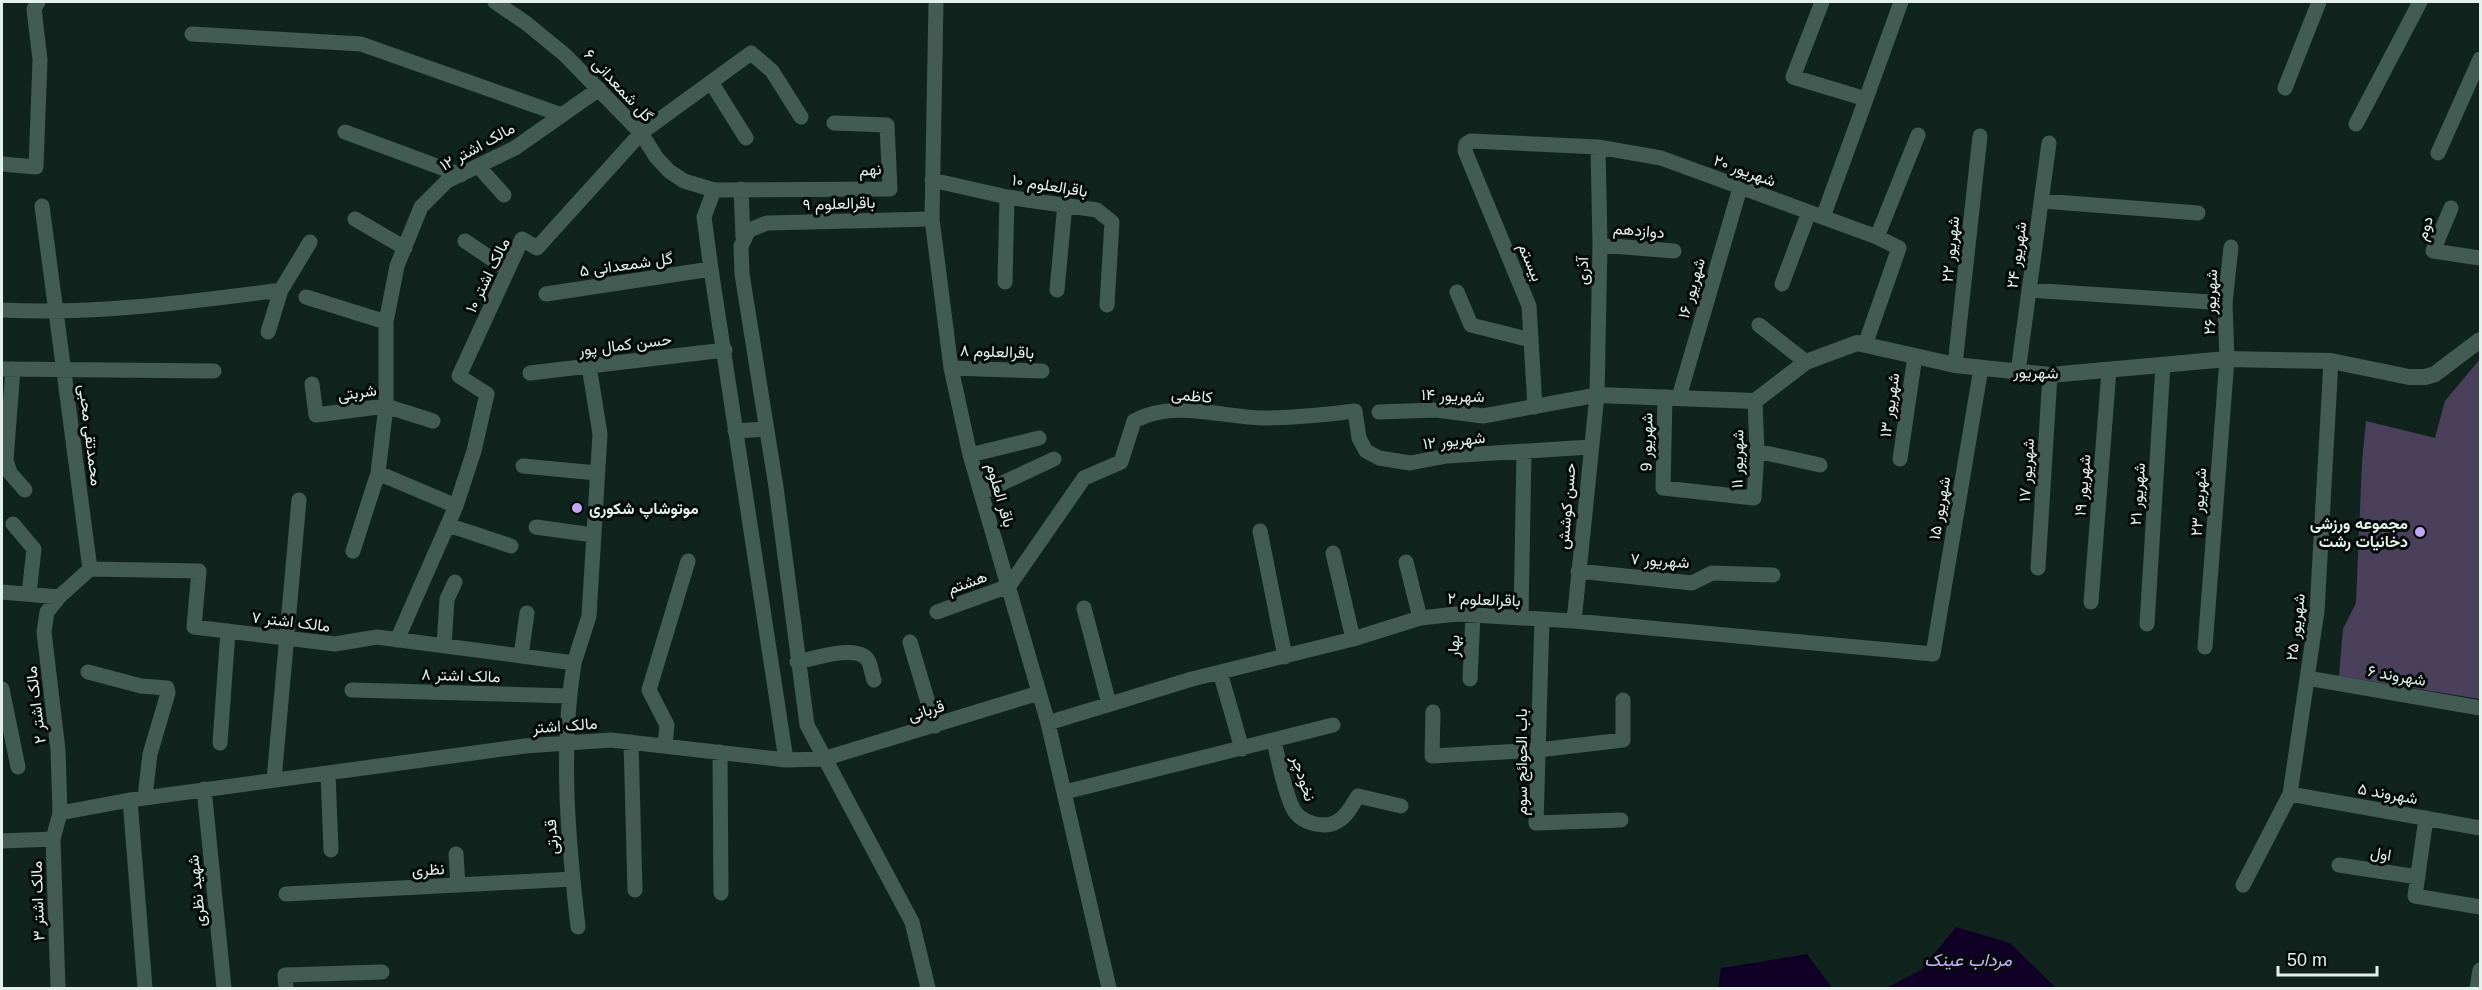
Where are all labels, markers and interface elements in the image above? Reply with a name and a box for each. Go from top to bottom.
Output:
street label: گل شمعدانی ۶ [579,46,656,126]
street label: مالک اشتر ۱۲ [437,119,518,176]
street label: شهریور ۲۰ [1711,151,1778,191]
street label: نهم [858,160,882,181]
street label: باقرالعلوم ۱۰ [1011,171,1089,202]
street label: باقرالعلوم ۹ [802,194,876,215]
street label: دوم [2413,214,2438,243]
street label: شهریور ۲۲ [1939,215,1964,283]
street label: دوازدهم [1612,220,1665,243]
street label: شهریور ۲۴ [2003,221,2032,290]
street label: مالک اشتر ۱۰ [462,235,515,316]
street label: بیستم [1513,241,1546,285]
street label: گل شمعدانی ۵ [578,250,674,281]
street label: آذری [1574,256,1593,285]
street label: شهریور ۱۶ [1675,256,1710,321]
street label: شهریور ۲۶ [2201,269,2222,335]
street label: حسن کمال پور [576,330,673,362]
street label: باقرالعلوم ۸ [959,342,1034,363]
street label: شهریور [2012,363,2059,384]
street label: شهریور ۱۳ [1877,372,1904,439]
street label: شربتی [336,381,378,406]
street label: محمدتقی محبی [74,383,105,487]
street label: کاظمی [1170,385,1213,408]
street label: شهریور ۱۴ [1421,386,1485,407]
street label: شهریور 9 [1637,413,1658,471]
street label: شهریور ۱۲ [1422,429,1486,454]
street label: شهریور ۱۱ [1728,429,1749,489]
street label: شهریور ۱۷ [2016,438,2039,503]
street label: شهریور ۱۹ [2071,453,2096,517]
street label: باقر العلوم [981,461,1018,530]
street label: حسن کوشش [1554,462,1581,550]
street label: شهریور ۲۱ [2127,462,2150,526]
street label: شهریور ۲۳ [2188,467,2211,537]
street label: شهریور ۱۵ [1926,475,1955,541]
place label: موتوشاپ شکوری [589,500,699,520]
marker: موتوشاپ شکوری [570,501,584,515]
place label: مجموعه ورزشی دخانیات رشت [2310,515,2408,552]
marker: مجموعه ورزشی دخانیات رشت [2413,525,2427,539]
street label: شهریور ۷ [1630,550,1690,573]
street label: هشتم [945,568,990,599]
street label: باقرالعلوم ۲ [1447,590,1521,611]
street label: شهریور ۲۵ [2283,593,2310,662]
street label: مالک اشتر ۷ [250,608,331,637]
street label: بهار [1445,635,1464,659]
street label: شهروند ۶ [2366,662,2427,691]
street label: مالک اشتر ۲ [22,665,51,745]
street label: مالک اشتر ۸ [421,666,501,687]
street label: قربانی [906,697,947,726]
street label: باب الحوائج سوم [1513,708,1533,816]
street label: مالک اشتر [531,715,598,738]
street label: نخودچر [1285,752,1319,804]
street label: شهروند ۵ [2356,780,2419,809]
street label: قدرتی [542,819,563,855]
street label: اول [2369,843,2393,866]
street label: شهید نظری [184,854,211,928]
street label: نظری [411,860,445,881]
street label: مالک اشتر ۳ [28,861,49,941]
scale bar [2278,939,2377,977]
water label: مرداب عینک [1924,950,2012,971]
text: 50 m [2287,950,2327,970]

